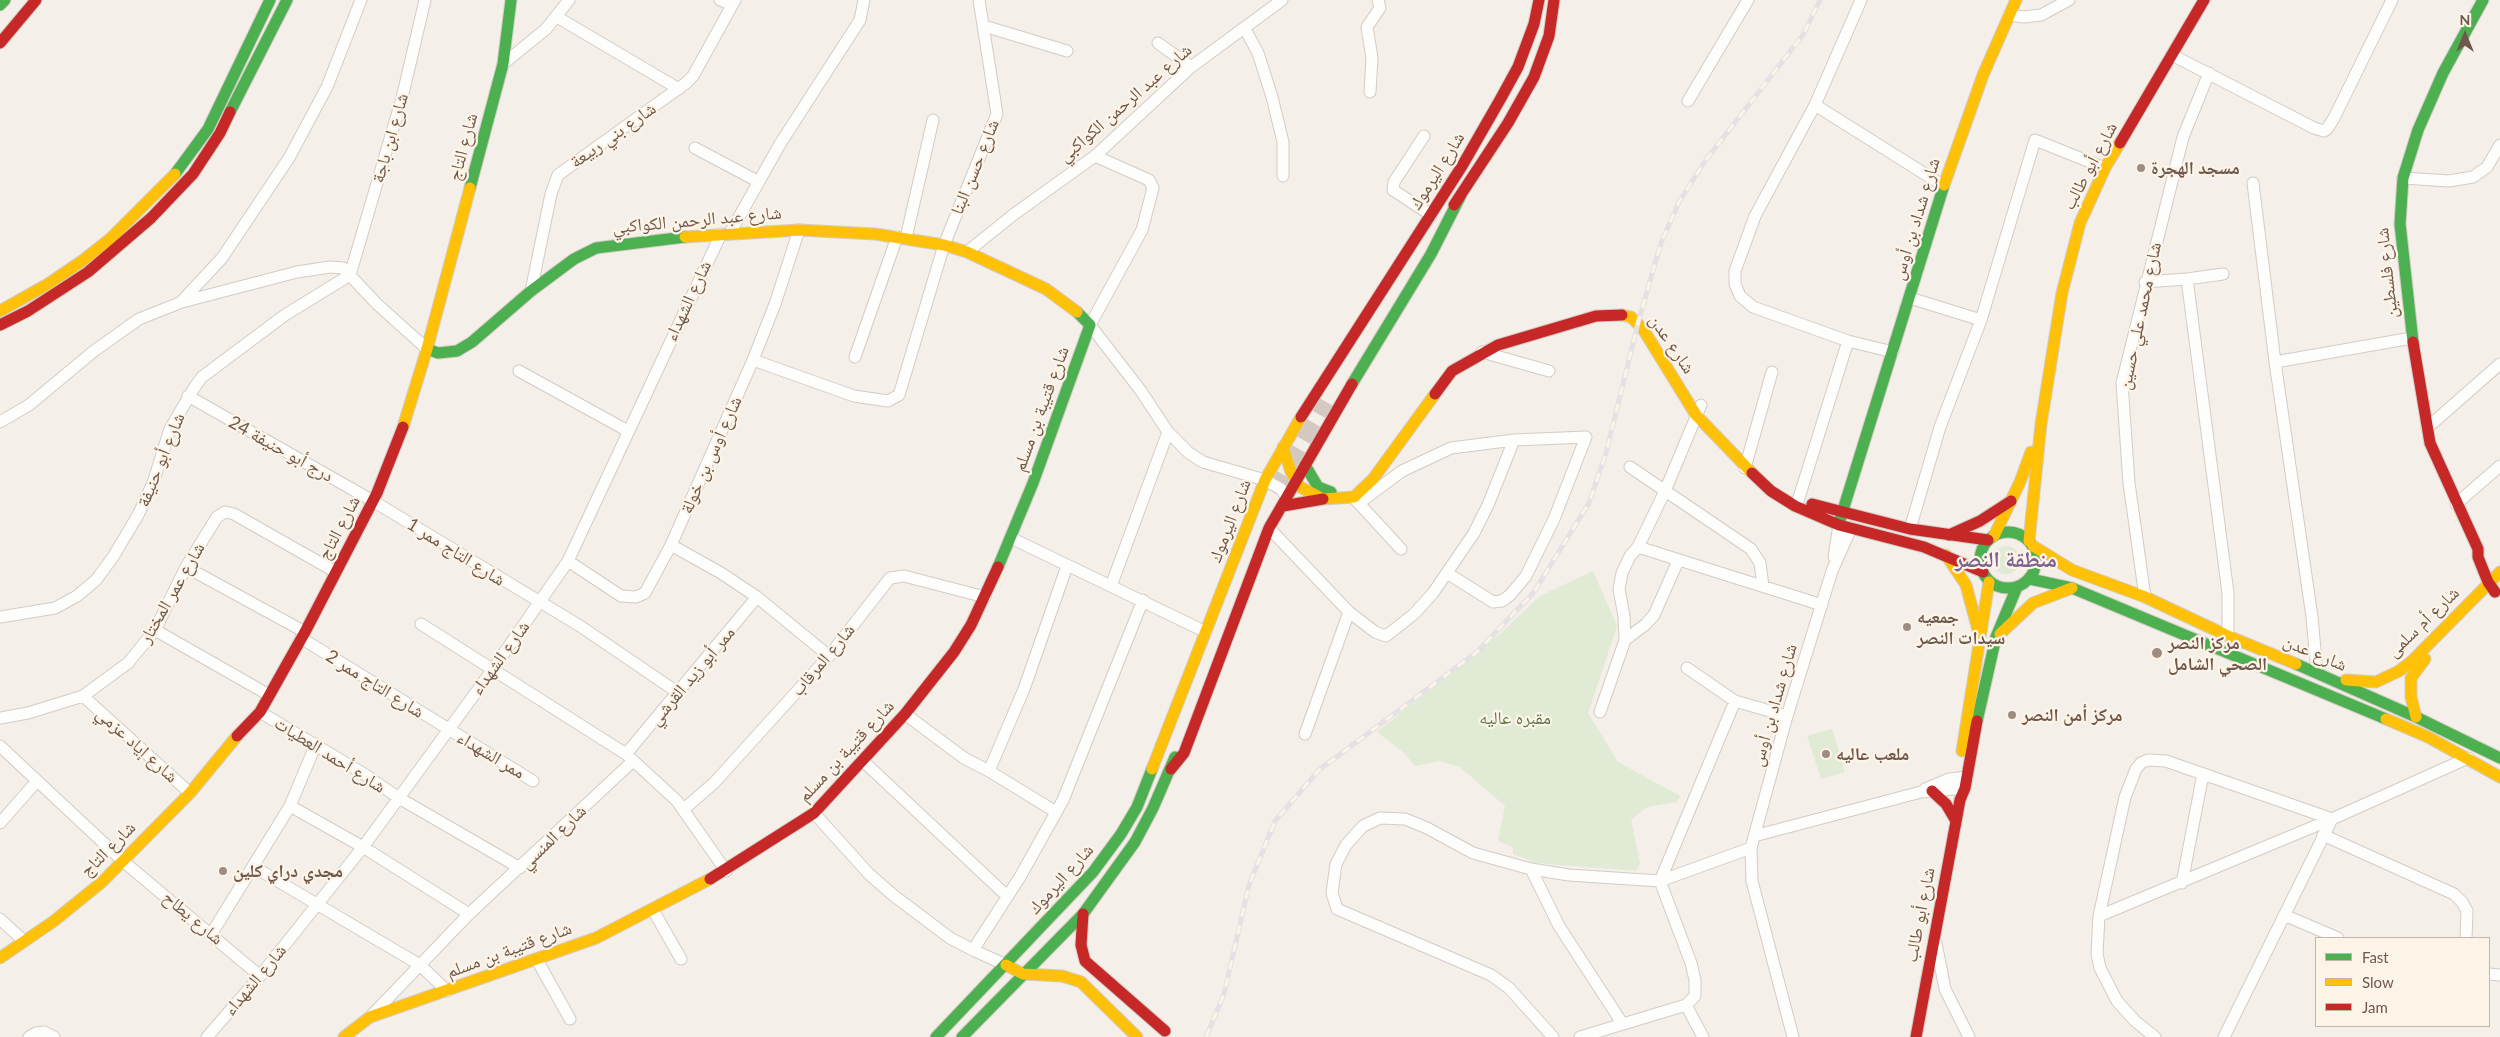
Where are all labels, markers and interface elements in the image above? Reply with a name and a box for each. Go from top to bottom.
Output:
north arrow [2440,10,2490,60]
text: N [2460,11,2470,28]
street label: شارع عبد الرحمن الكواكبي [1054,39,1196,167]
street label: شارع ابن باجة [367,91,413,185]
street label: شارع بني ربيعة [566,97,660,173]
street label: شارع التاج [444,111,482,183]
street label: شارع حسن البنا [946,116,1004,218]
street label: شارع أبو طالب [2058,119,2122,213]
street label: شارع اليرموك [1405,128,1469,214]
street label: شارع شداد بن أوس [1887,155,1945,283]
place label: مسجد الهجرة [2151,157,2240,179]
marker: مسجد الهجرة [2135,162,2147,174]
street label: شارع عبد الرحمن الكواكبي [611,202,783,238]
street label: شارع فلسطين [2371,227,2403,319]
street label: شارع محمد علي حسين [2114,240,2166,392]
street label: شارع الشهداء [660,257,716,345]
street label: شارع عدن [1644,310,1700,378]
street label: شارع قتيبة بن مسلم [1008,344,1074,474]
street label: شارع أوس بن خولة [675,393,747,517]
street label: شارع أبو حنيفة [132,410,190,510]
street label: درج أبو حنيفة 24 [225,411,337,487]
street label: شارع اليرموك [1204,476,1256,566]
street label: شارع التاج [313,492,365,564]
street label: شارع التاج ممر 1 [403,513,509,591]
street label: شارع عمر المختار [134,539,210,647]
district label: منطقة النصر [1955,547,2057,573]
street label: شارع أم سلمى [2382,582,2464,662]
place label: جمعيه سيدات النصر [1917,606,2005,649]
street label: شارع الشهداء [466,617,534,699]
street label: شارع المرقاب [787,619,859,701]
marker: جمعيه سيدات النصر [1901,621,1913,633]
street label: ممر أبو زيد القرشي [644,622,740,730]
street label: شارع عدن [2280,630,2350,676]
place label: مركز النصر الصحي الشامل [2168,632,2267,674]
street label: شارع شداد بن أوس [1746,641,1802,769]
street label: شارع التاج ممر 2 [322,645,428,723]
marker: مركز النصر الصحي الشامل [2150,646,2164,660]
street label: شارع قتيبة بن مسلم [793,696,899,806]
street label: شارع إياد عزمي [92,703,182,787]
place label: مركز أمن النصر [2022,704,2122,726]
park label: مقبره عاليه [1479,707,1551,729]
marker: مركز أمن النصر [2006,709,2018,721]
street label: شارع أحمد العطيات [270,712,390,798]
street label: ممر الشهداء [453,726,529,784]
place label: ملعب عاليه [1836,743,1909,765]
marker: ملعب عاليه [1820,748,1832,760]
street label: شارع المنسي [515,800,591,874]
street label: شارع التاج [76,817,140,881]
street label: شارع اليرموك [1024,839,1098,919]
place label: مجدي دراي كلين [233,860,343,882]
marker: مجدي دراي كلين [217,865,229,877]
street label: شارع أبو طالب [1900,866,1940,964]
street label: شارع يطاح [158,886,228,950]
street label: شارع قتيبة بن مسلم [444,917,574,983]
legend [2315,937,2490,1027]
street label: شارع الشهداء [219,940,291,1020]
text: Fast [2362,948,2389,966]
text: Slow [2362,973,2394,991]
text: Jam [2362,998,2388,1016]

